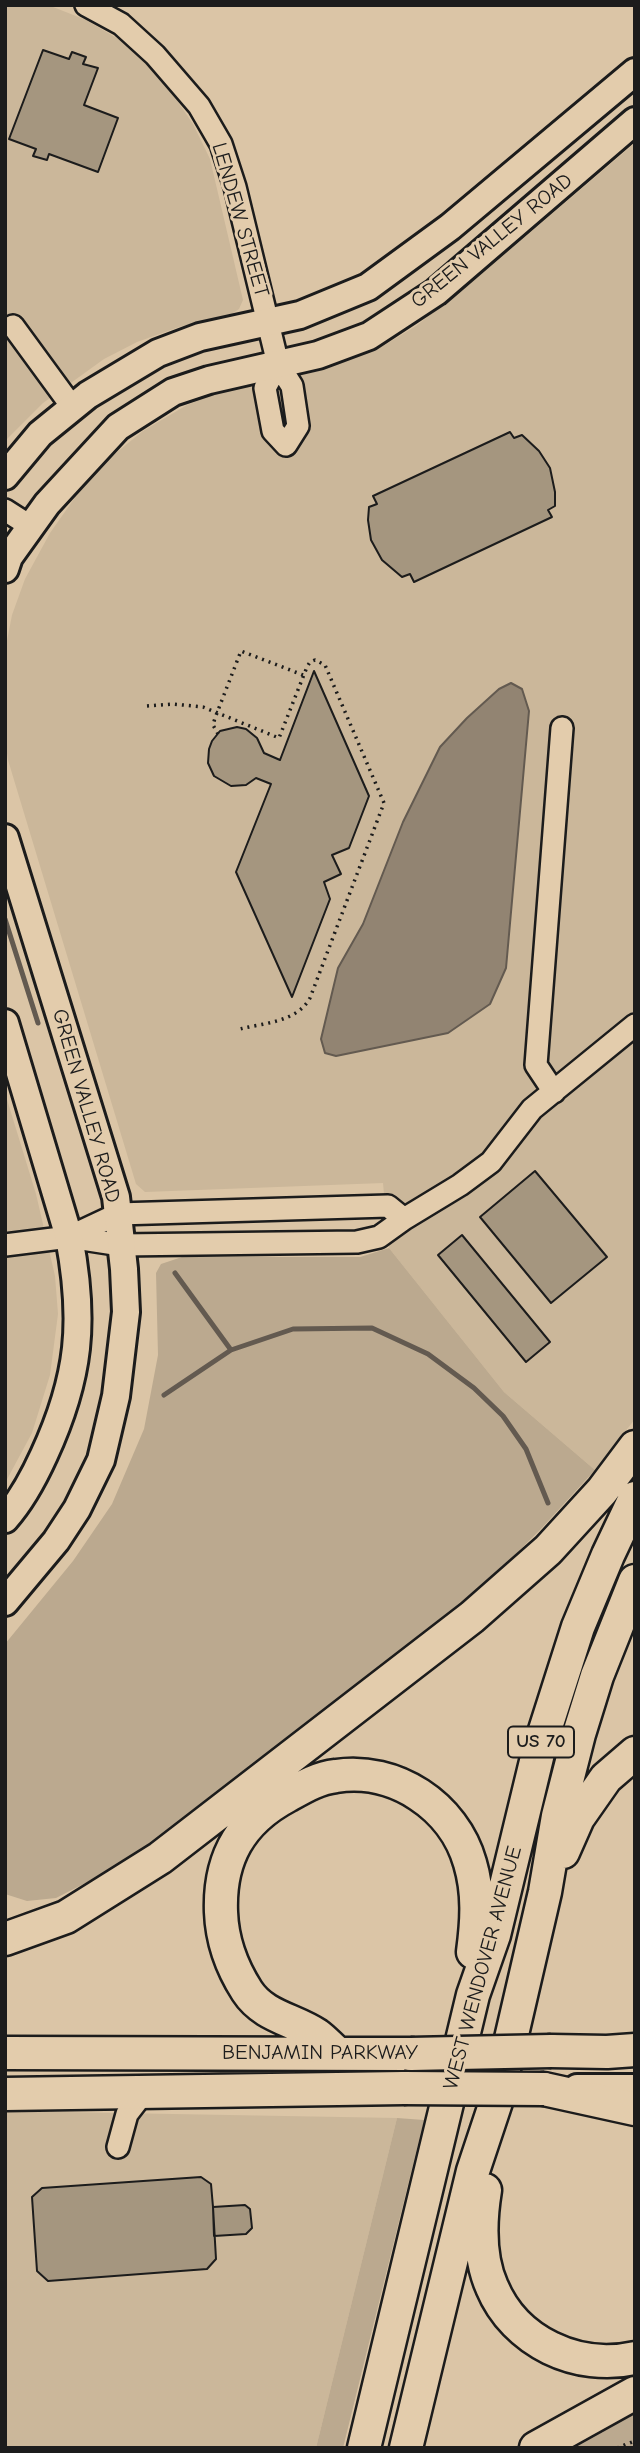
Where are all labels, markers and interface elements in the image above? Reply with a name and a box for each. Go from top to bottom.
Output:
street label: LENDEW STREET [206,140,274,300]
street label: GREEN VALLEY ROAD [406,168,578,314]
street label: GREEN VALLEY ROAD [46,1006,126,1206]
road number: US 70 [508,1726,574,1758]
street label: WEST WENDOVER AVENUE [438,1843,528,2093]
street label: BENJAMIN PARKWAY [222,2040,418,2066]

